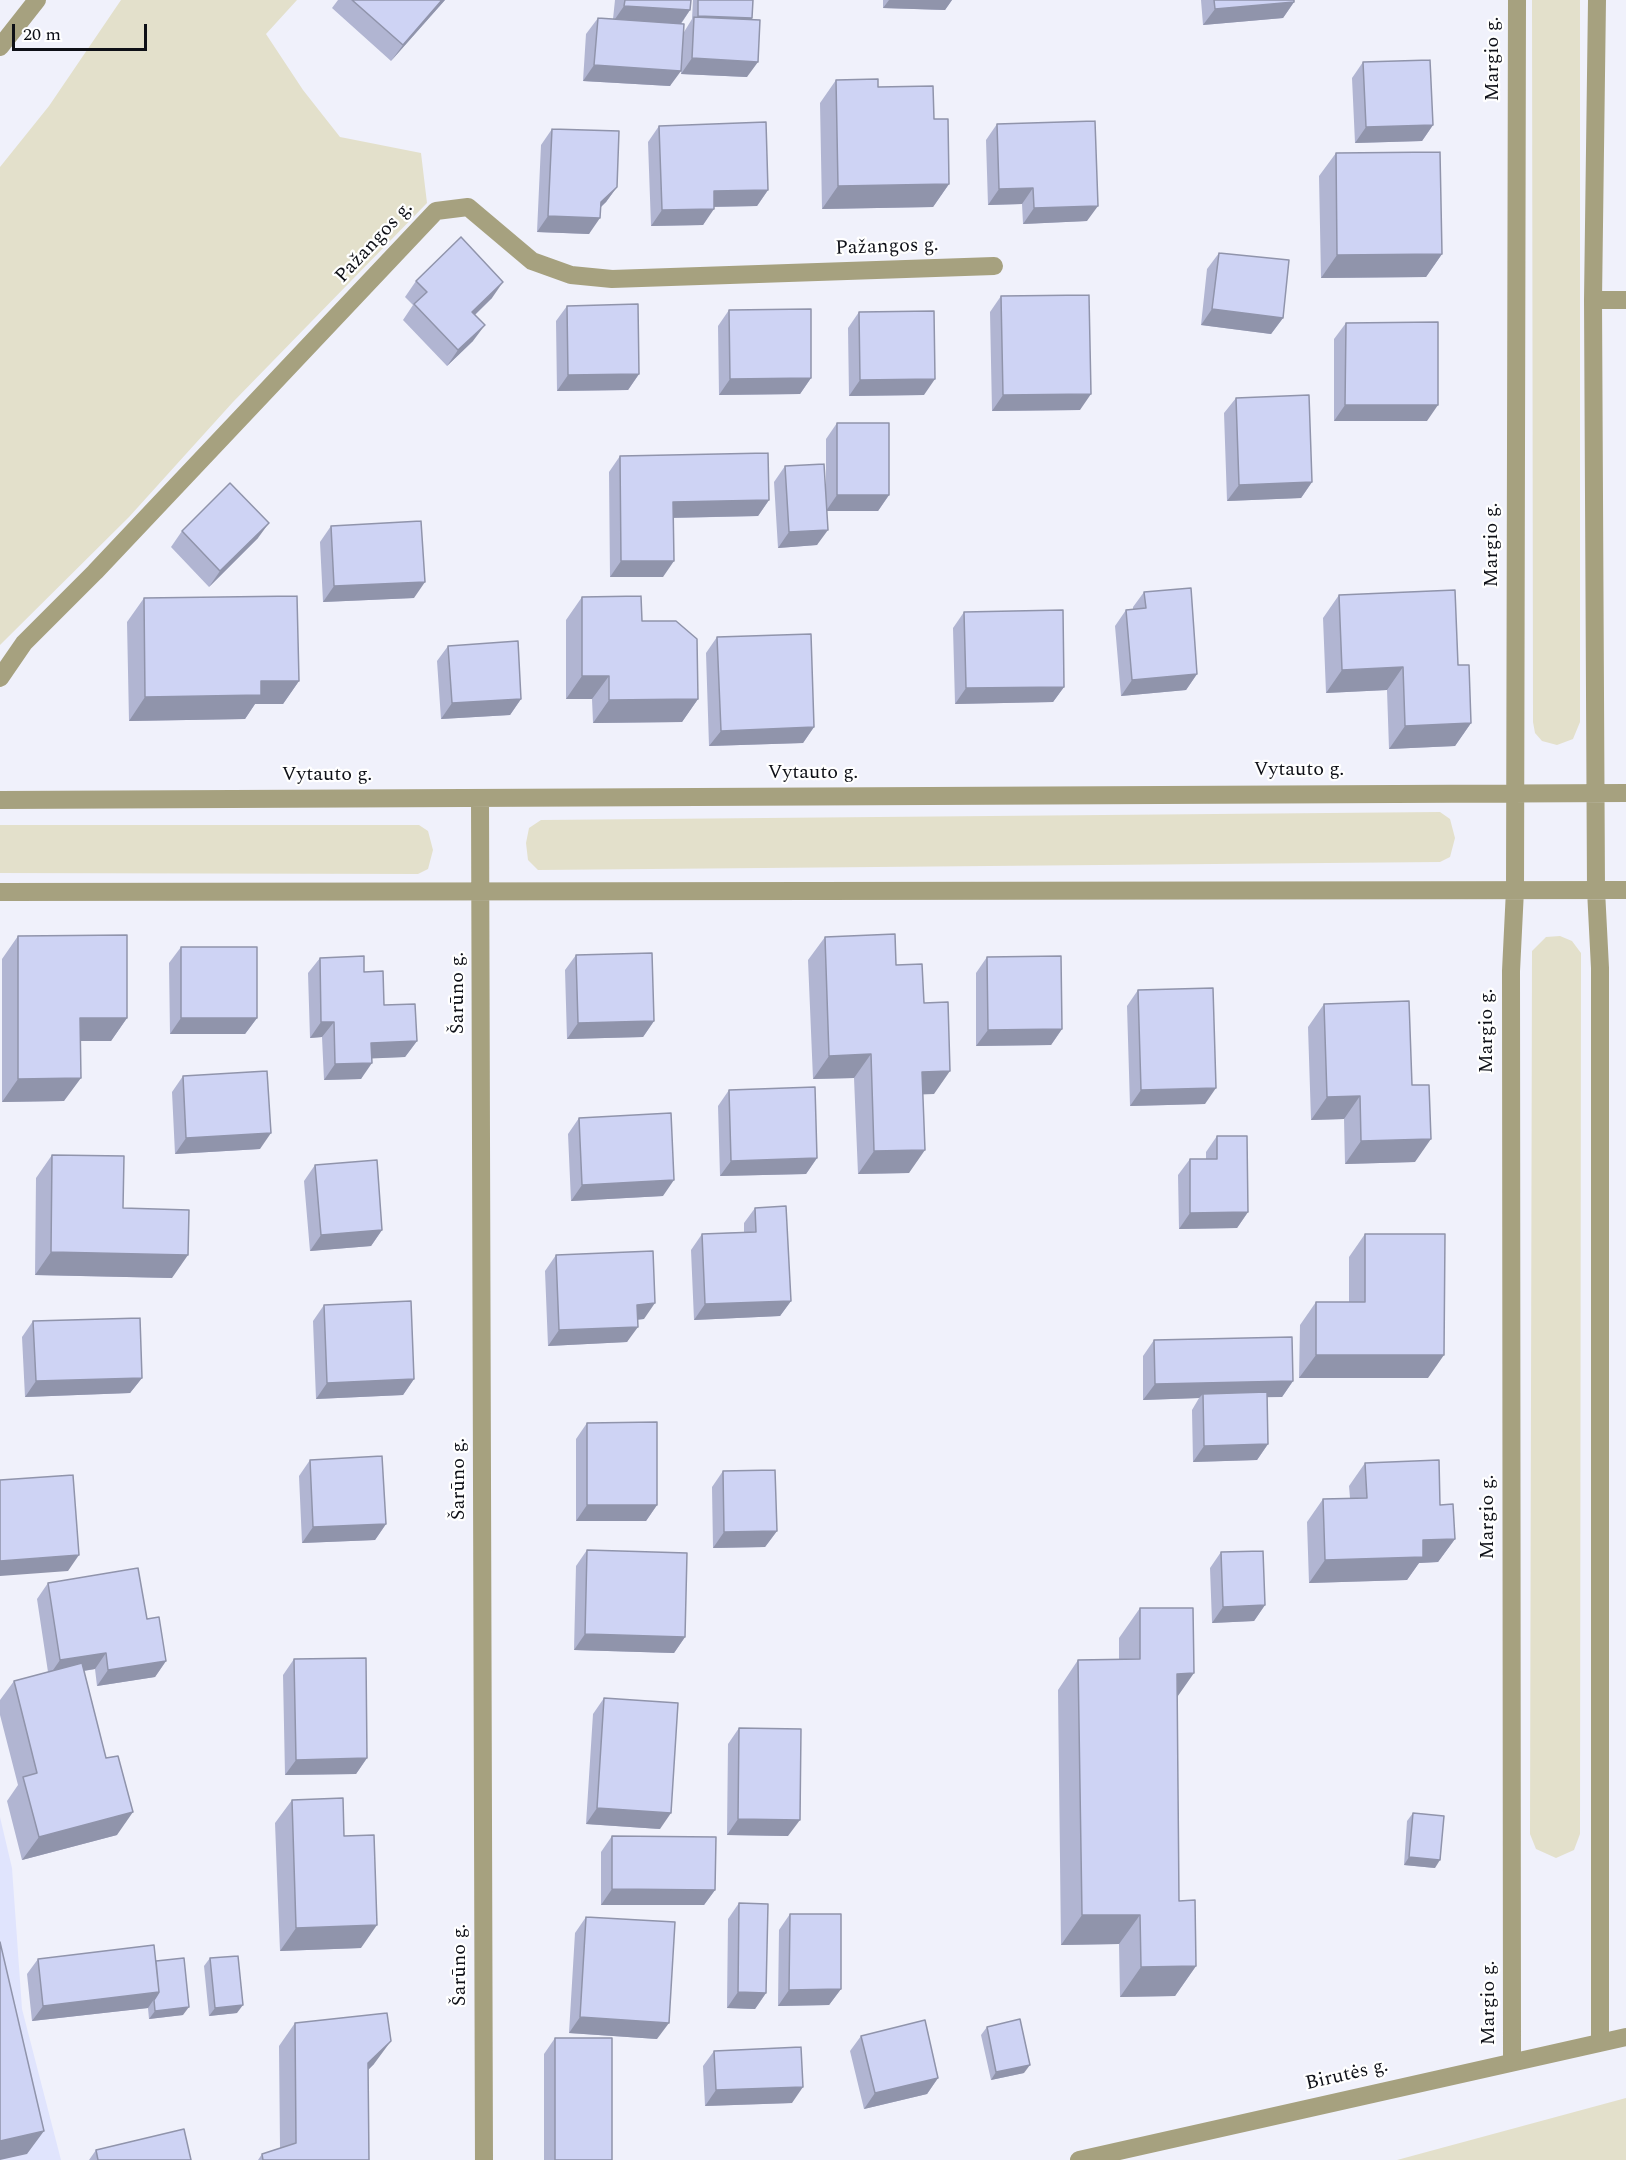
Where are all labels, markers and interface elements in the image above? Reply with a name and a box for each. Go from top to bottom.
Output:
scale bar [15,12,150,50]
street label: Margio g. [1482,17,1506,101]
text: 20 m [23,21,61,48]
street label: Pažangos g. [331,197,419,289]
street label: Pažangos g. [835,234,939,262]
street label: Margio g. [1481,503,1505,587]
street label: Vytauto g. [1254,759,1344,783]
street label: Vytauto g. [768,762,858,786]
street label: Vytauto g. [282,764,372,788]
street label: Šarūno g. [447,952,471,1034]
street label: Margio g. [1476,989,1500,1073]
street label: Šarūno g. [448,1438,472,1520]
street label: Margio g. [1477,1475,1501,1559]
street label: Šarūno g. [449,1924,473,2006]
street label: Margio g. [1478,1961,1502,2045]
street label: Birutės g. [1303,2055,1391,2097]

